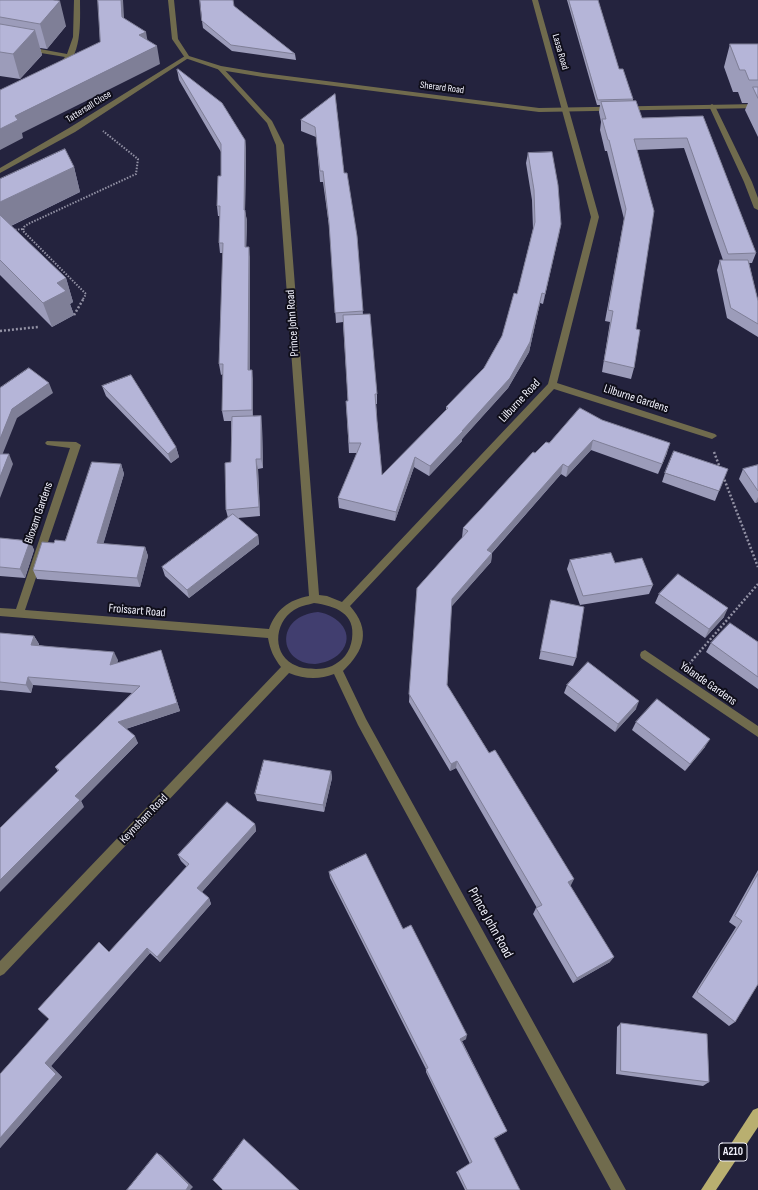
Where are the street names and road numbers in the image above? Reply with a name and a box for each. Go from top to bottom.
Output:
street label: Lassa Road [549,33,571,71]
street label: Sherard Road [419,79,465,97]
street label: Tattersall Close [64,88,114,126]
street label: Prince John Road [283,289,303,357]
street label: Lilburne Road [496,376,544,426]
street label: Lilburne Gardens [602,382,670,416]
street label: Bloxam Gardens [22,480,56,546]
street label: Froissart Road [108,601,166,621]
street label: Yolande Gardens [677,659,739,709]
street label: Keynsham Road [117,791,171,847]
street label: Prince John Road [464,885,516,961]
road number: A210 [719,1143,747,1161]

